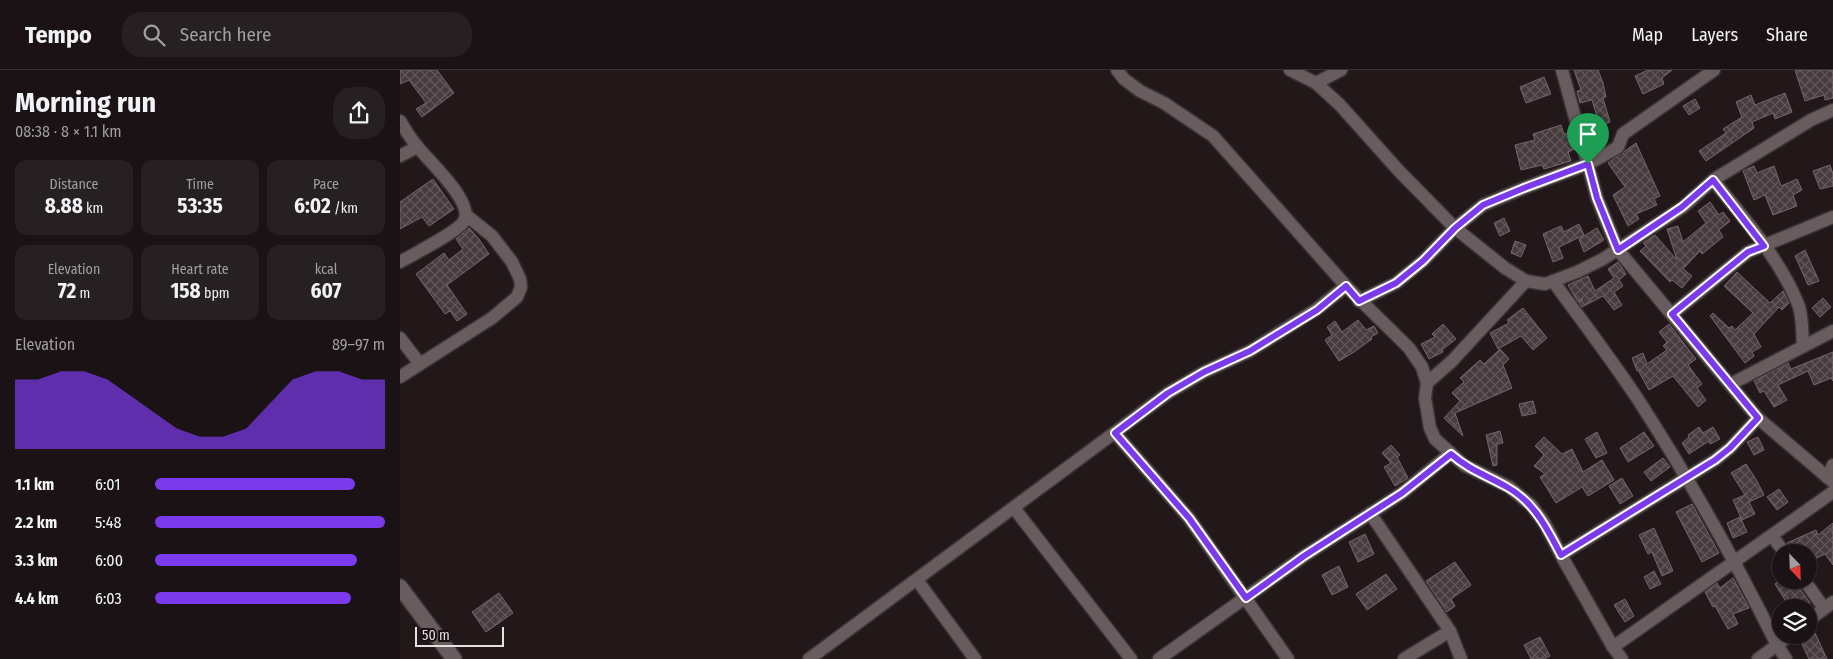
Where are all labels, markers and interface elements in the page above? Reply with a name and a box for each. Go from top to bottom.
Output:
search box [122,12,472,57]
text: Tempo [25,21,92,49]
icon: search [140,21,168,49]
text: Search here [180,23,271,46]
text: Map [1632,24,1663,46]
text: Layers [1691,24,1738,46]
text: Share [1766,24,1808,46]
text: Morning run [15,86,156,119]
button: share [333,87,385,139]
pin [1567,113,1609,164]
icon: arrive [1574,120,1602,148]
text: 08:38 · 8 × 1.1 km [15,122,122,141]
text: Distance [50,176,99,193]
text: Time [186,176,214,193]
text: Pace [313,176,339,193]
text: 8.88 [45,193,83,219]
text: 53:35 [177,193,223,219]
text: 6:02 [294,193,331,219]
text: km [83,200,103,217]
text: /km [331,200,358,217]
text: Elevation [48,261,100,278]
text: Heart rate [171,261,229,278]
text: kcal [315,261,337,278]
text: 72 [58,278,76,304]
text: 158 [170,278,201,304]
text: 607 [310,278,342,304]
text: m [76,285,90,302]
text: bpm [201,285,230,302]
text: Elevation [15,335,75,354]
text: 89–97 m [332,335,385,354]
text: 1.1 km [15,475,54,494]
text: 6:01 [95,475,121,494]
text: 2.2 km [15,513,57,532]
text: 5:48 [95,513,121,532]
north arrow [1772,544,1818,589]
map controls [1772,544,1817,644]
text: 3.3 km [15,551,58,570]
text: 6:00 [95,551,123,570]
text: 4.4 km [15,589,58,608]
text: 6:03 [95,589,122,608]
button: layers [1772,599,1817,644]
scale bar [415,624,504,647]
text: 50 m [422,627,450,644]

